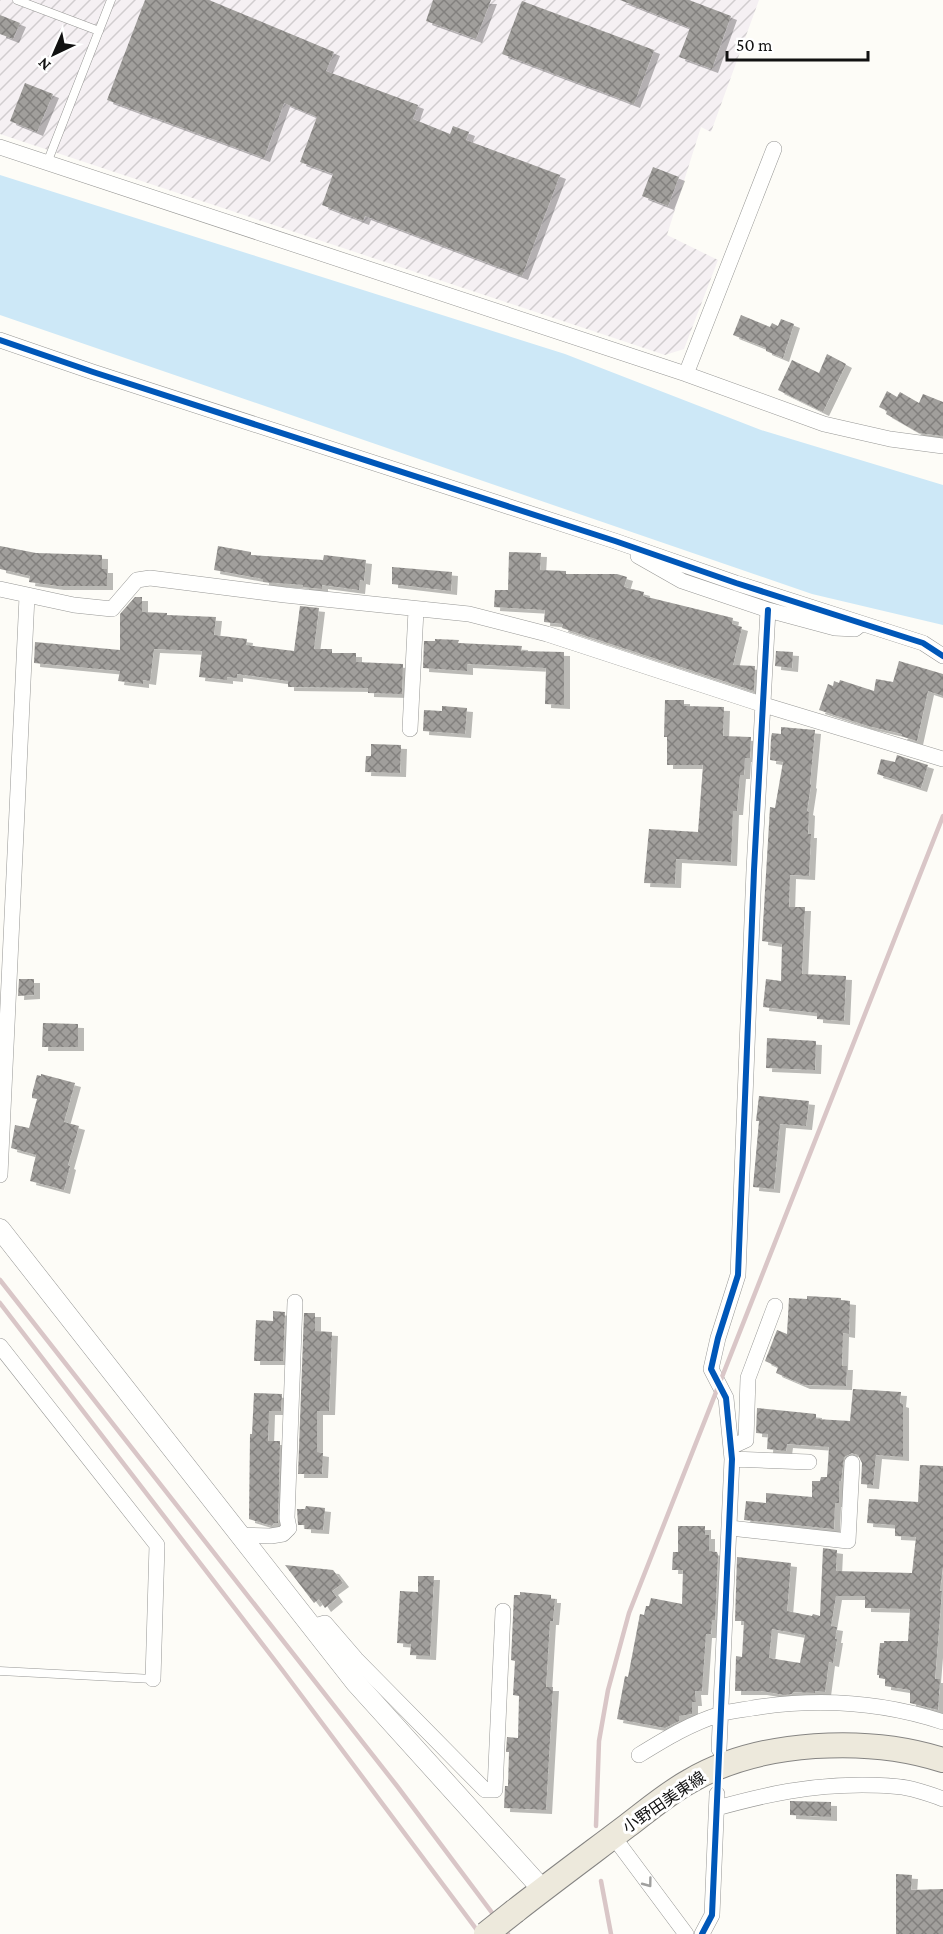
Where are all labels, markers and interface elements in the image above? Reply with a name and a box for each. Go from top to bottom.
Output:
north arrow [24,24,84,84]
scale bar [727,24,868,62]
text: 50 m [736,35,773,55]
text: N [34,54,54,74]
street label: 小野田美東線 [619,1768,709,1836]
one-way arrow [641,1877,652,1888]

